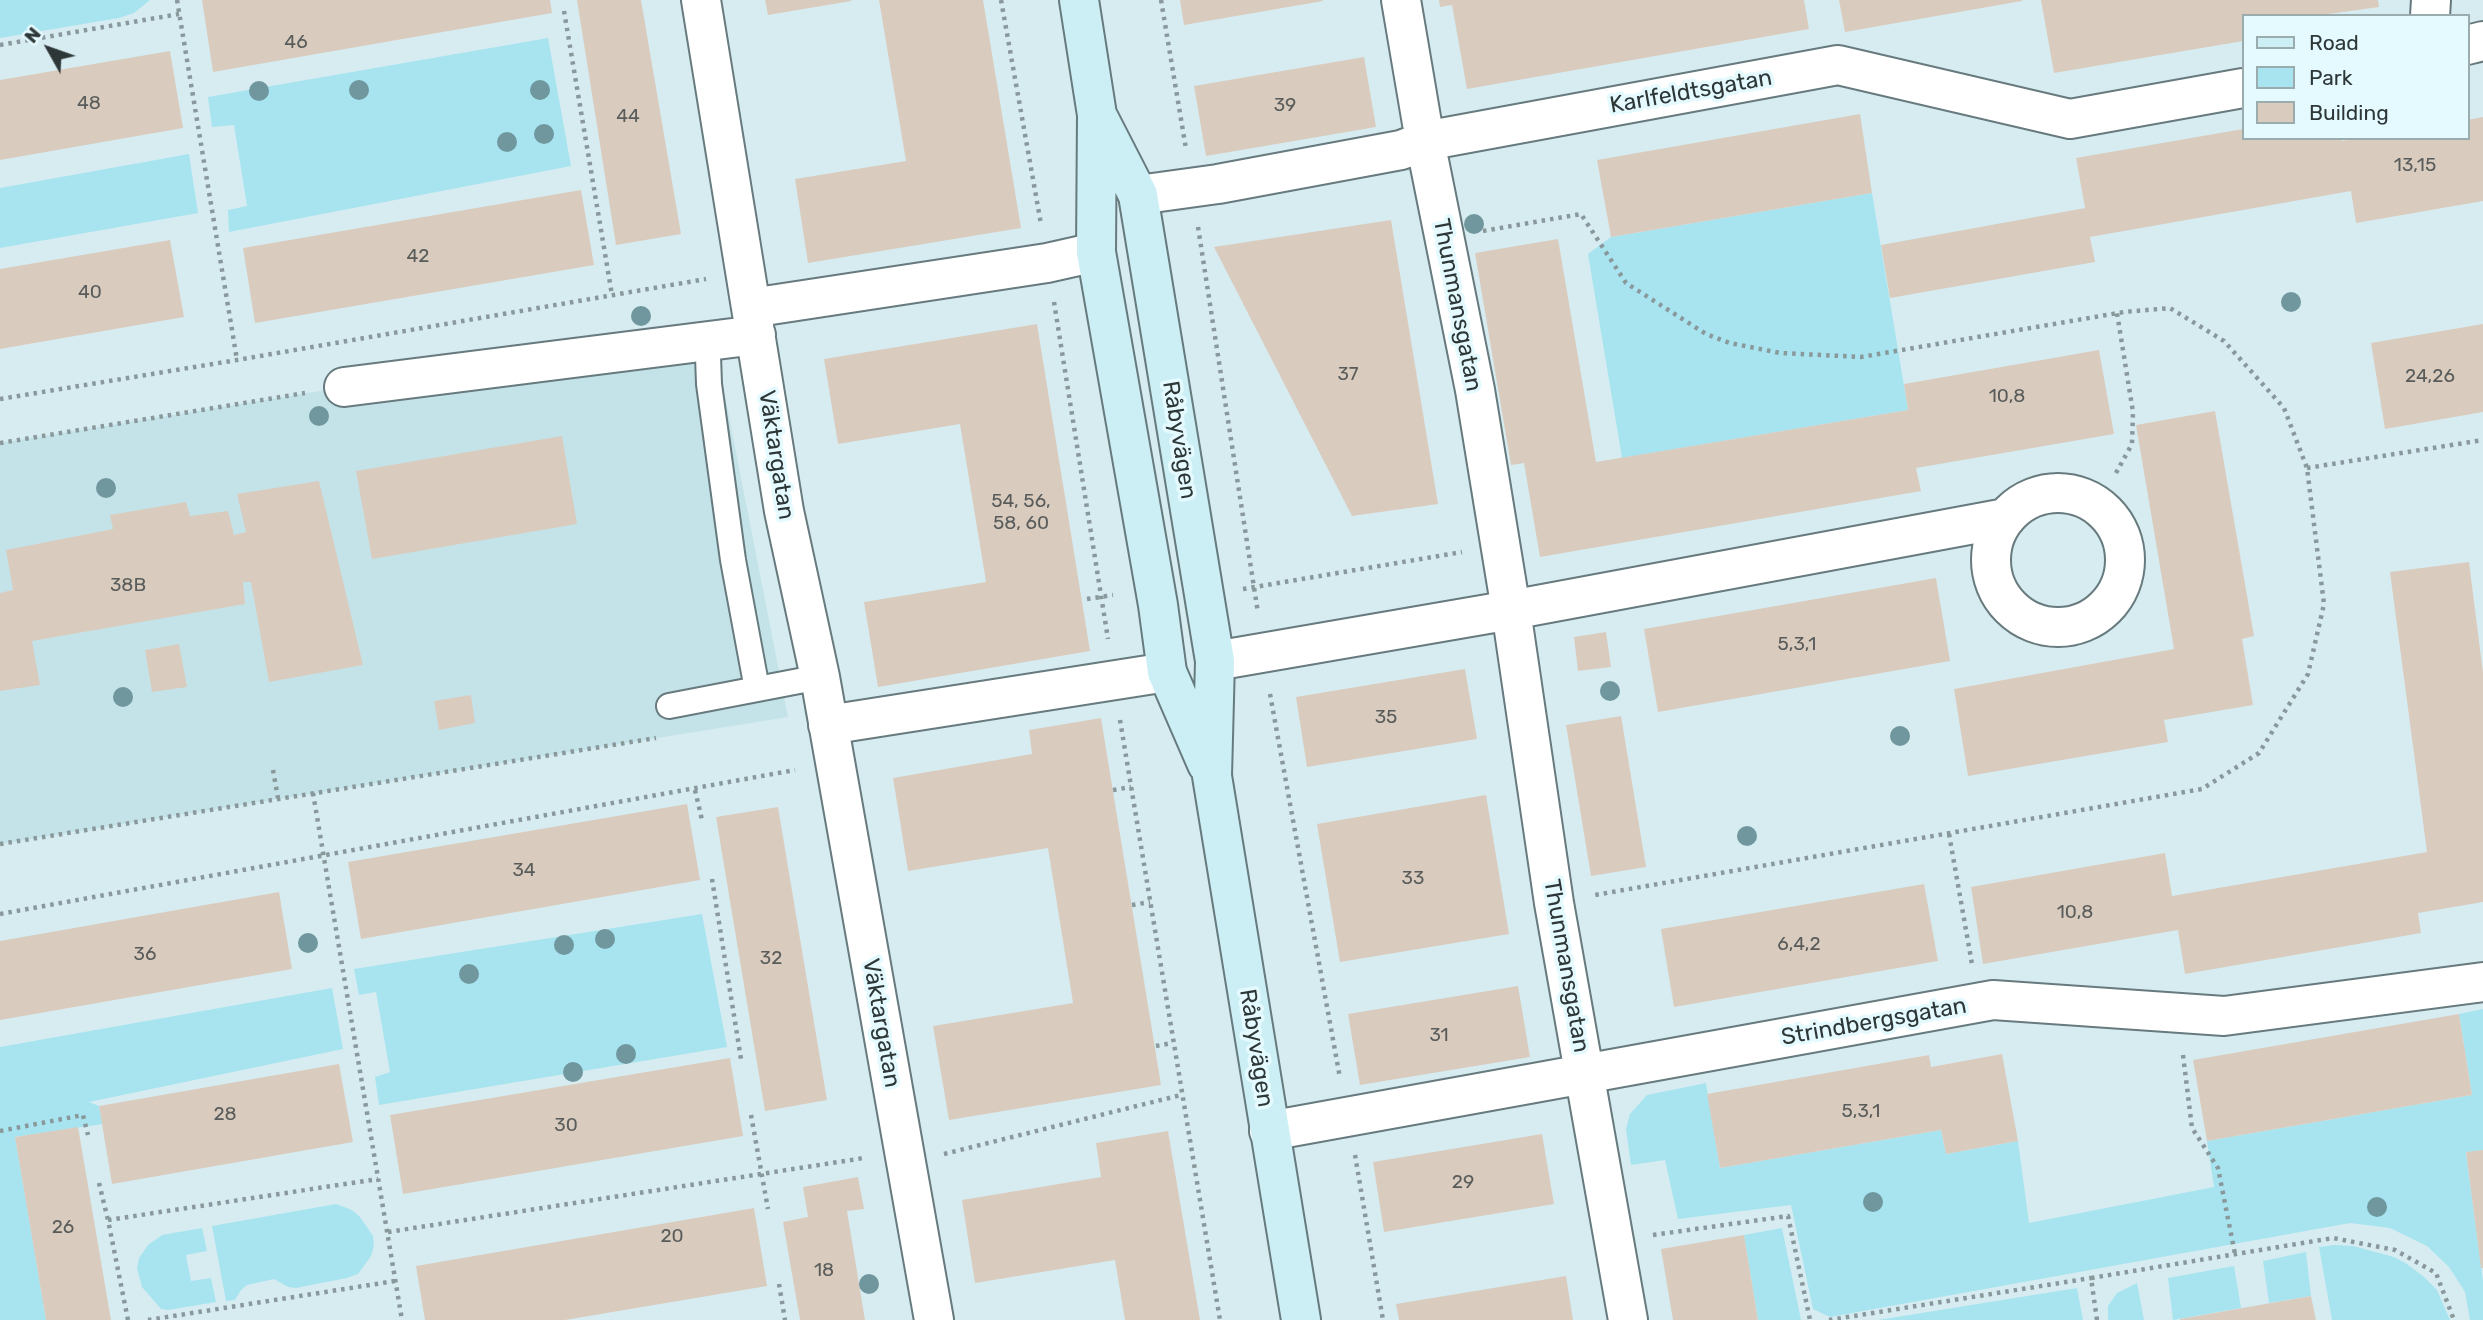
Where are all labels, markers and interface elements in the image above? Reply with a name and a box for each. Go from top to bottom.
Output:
north arrow [14,14,84,84]
legend [2242,14,2469,140]
text: N [19,23,46,48]
text: Road [2309,30,2359,55]
house number: 46 [284,32,308,54]
street label: Karlfeldtsgatan [1608,64,1774,120]
text: Park [2309,65,2353,90]
house number: 48 [77,93,101,115]
house number: 39 [1274,95,1296,117]
text: Building [2309,100,2389,125]
house number: 44 [616,106,640,128]
house number: 13,15 [2394,155,2436,177]
street label: Thunmansgatan [1427,216,1487,394]
house number: 42 [407,246,429,268]
house number: 40 [78,282,102,304]
house number: 37 [1337,364,1359,386]
house number: 24,26 [2405,366,2455,388]
street label: Råbyvägen [1156,379,1202,501]
house number: 10,8 [1989,386,2025,408]
street label: Väktargatan [752,388,800,522]
house number: 54, 56, 58, 60 [991,491,1051,535]
house number: 38B [110,575,146,597]
house number: 5,3,1 [1778,634,1816,656]
house number: 35 [1375,707,1397,729]
house number: 34 [512,860,536,882]
house number: 33 [1402,868,1424,890]
street label: Thunmansgatan [1537,877,1595,1055]
house number: 10,8 [2057,902,2093,924]
house number: 6,4,2 [1777,934,1821,956]
house number: 36 [134,944,156,966]
house number: 32 [760,948,782,970]
street label: Väktargatan [856,956,906,1090]
street label: Råbyvägen [1233,987,1279,1109]
street label: Strindbergsgatan [1779,992,1969,1052]
house number: 31 [1429,1025,1449,1047]
house number: 5,3,1 [1842,1101,1880,1123]
house number: 28 [213,1104,237,1126]
house number: 30 [554,1115,578,1137]
house number: 29 [1452,1172,1474,1194]
house number: 26 [52,1217,74,1239]
house number: 20 [660,1226,684,1248]
house number: 18 [814,1260,834,1282]

